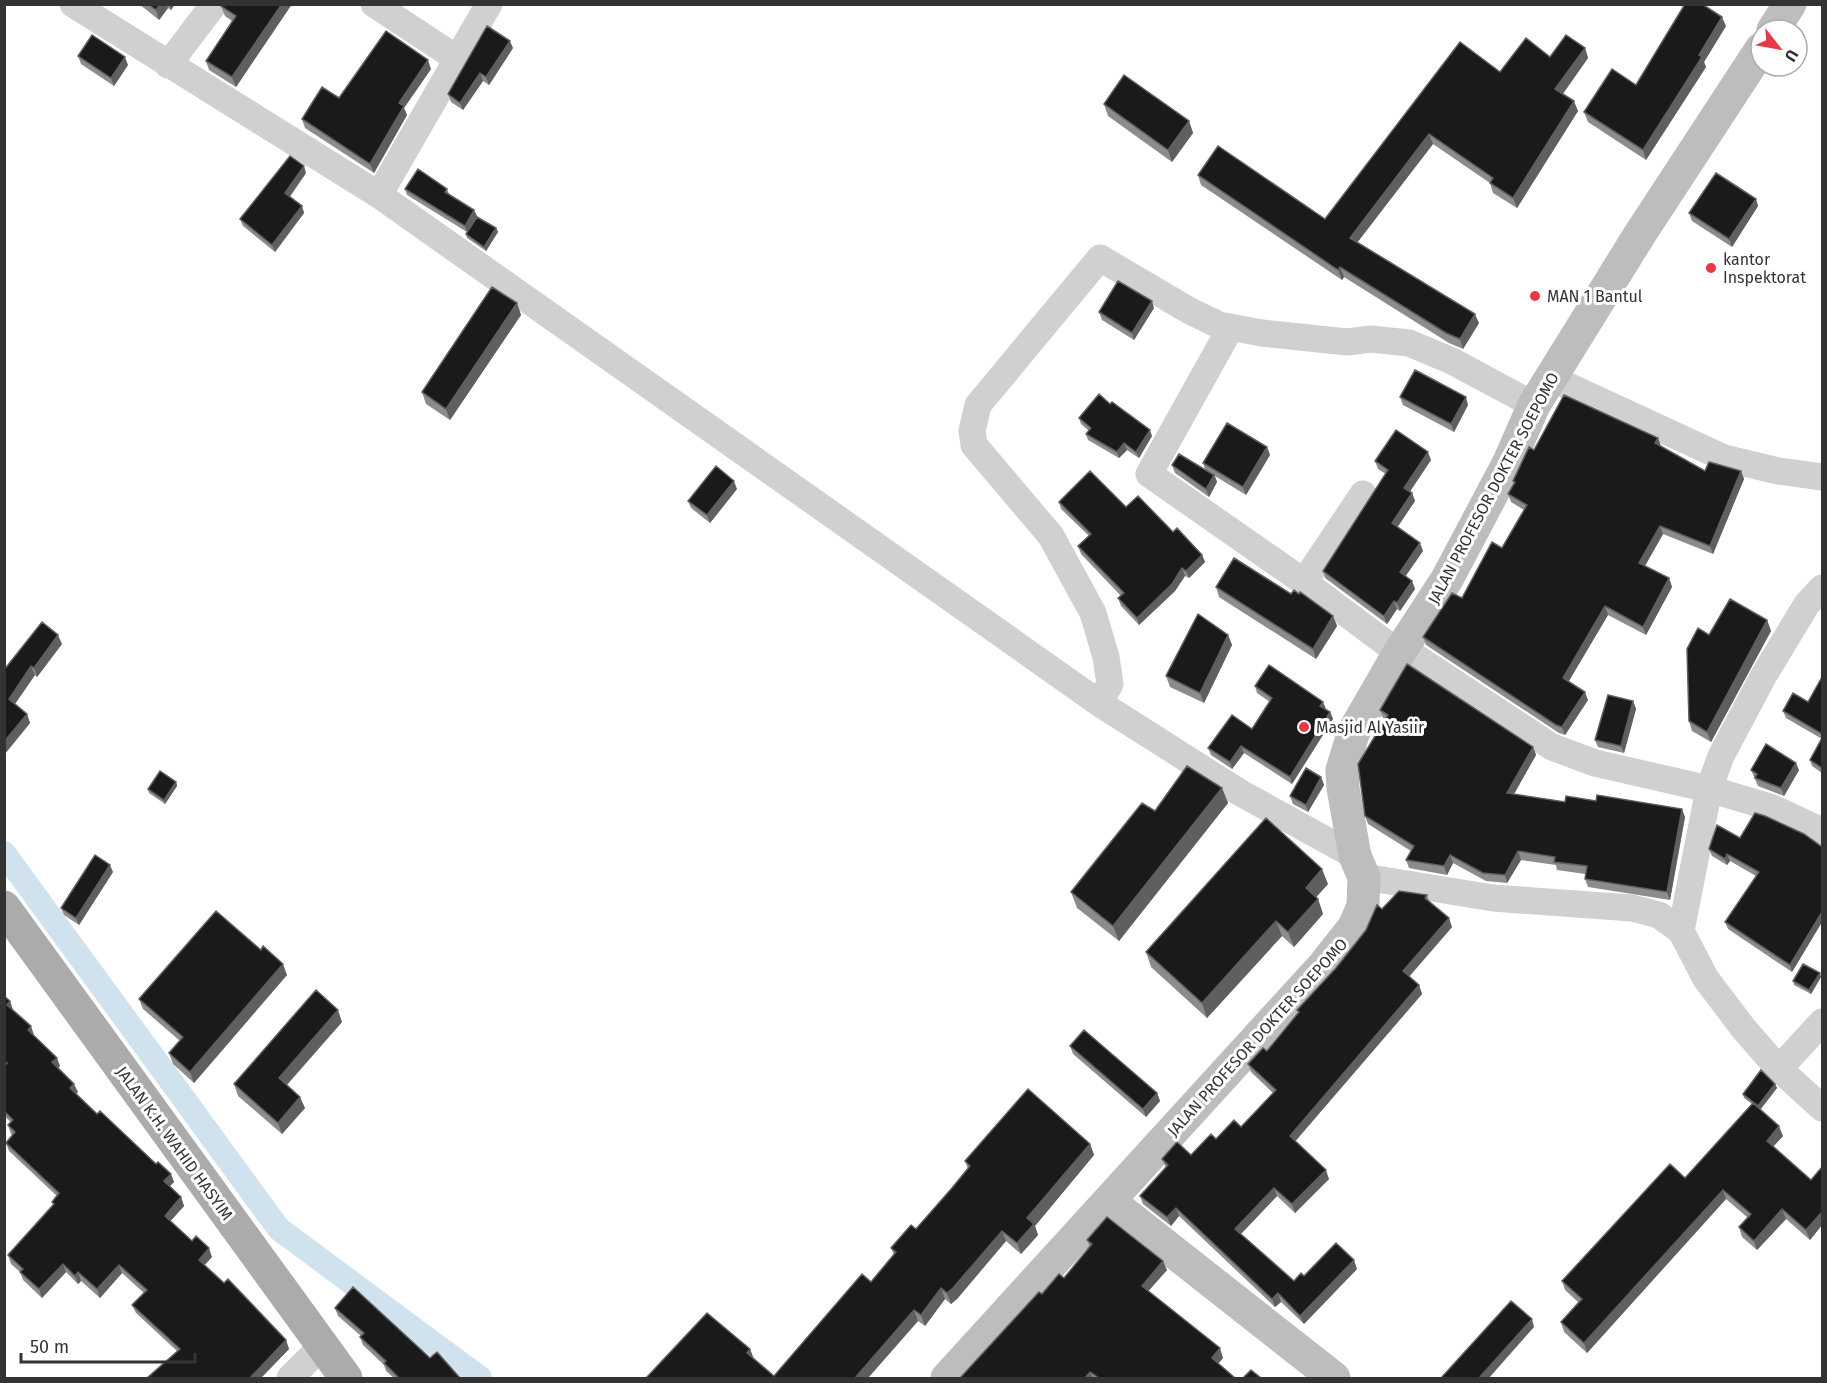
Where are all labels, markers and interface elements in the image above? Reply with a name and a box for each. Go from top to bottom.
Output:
north arrow [1749,18,1809,78]
text: U [1781,46,1802,65]
place label: kantor Inspektorat [1723,250,1806,287]
marker: kantor Inspektorat [1704,261,1718,275]
place label: MAN 1 Bantul [1547,287,1643,306]
marker: MAN 1 Bantul [1528,289,1542,303]
street label: JALAN PROFESOR DOKTER SOEPOMO [1424,369,1563,607]
place label: Masjid Al Yasiir [1316,718,1425,737]
marker: Masjid Al Yasiir [1297,720,1311,734]
street label: JALAN PROFESOR DOKTER SOEPOMO [1163,934,1351,1140]
street label: JALAN K.H. WAHID HASYIM [112,1063,237,1224]
scale bar [21,1326,195,1364]
text: 50 m [30,1336,69,1358]

